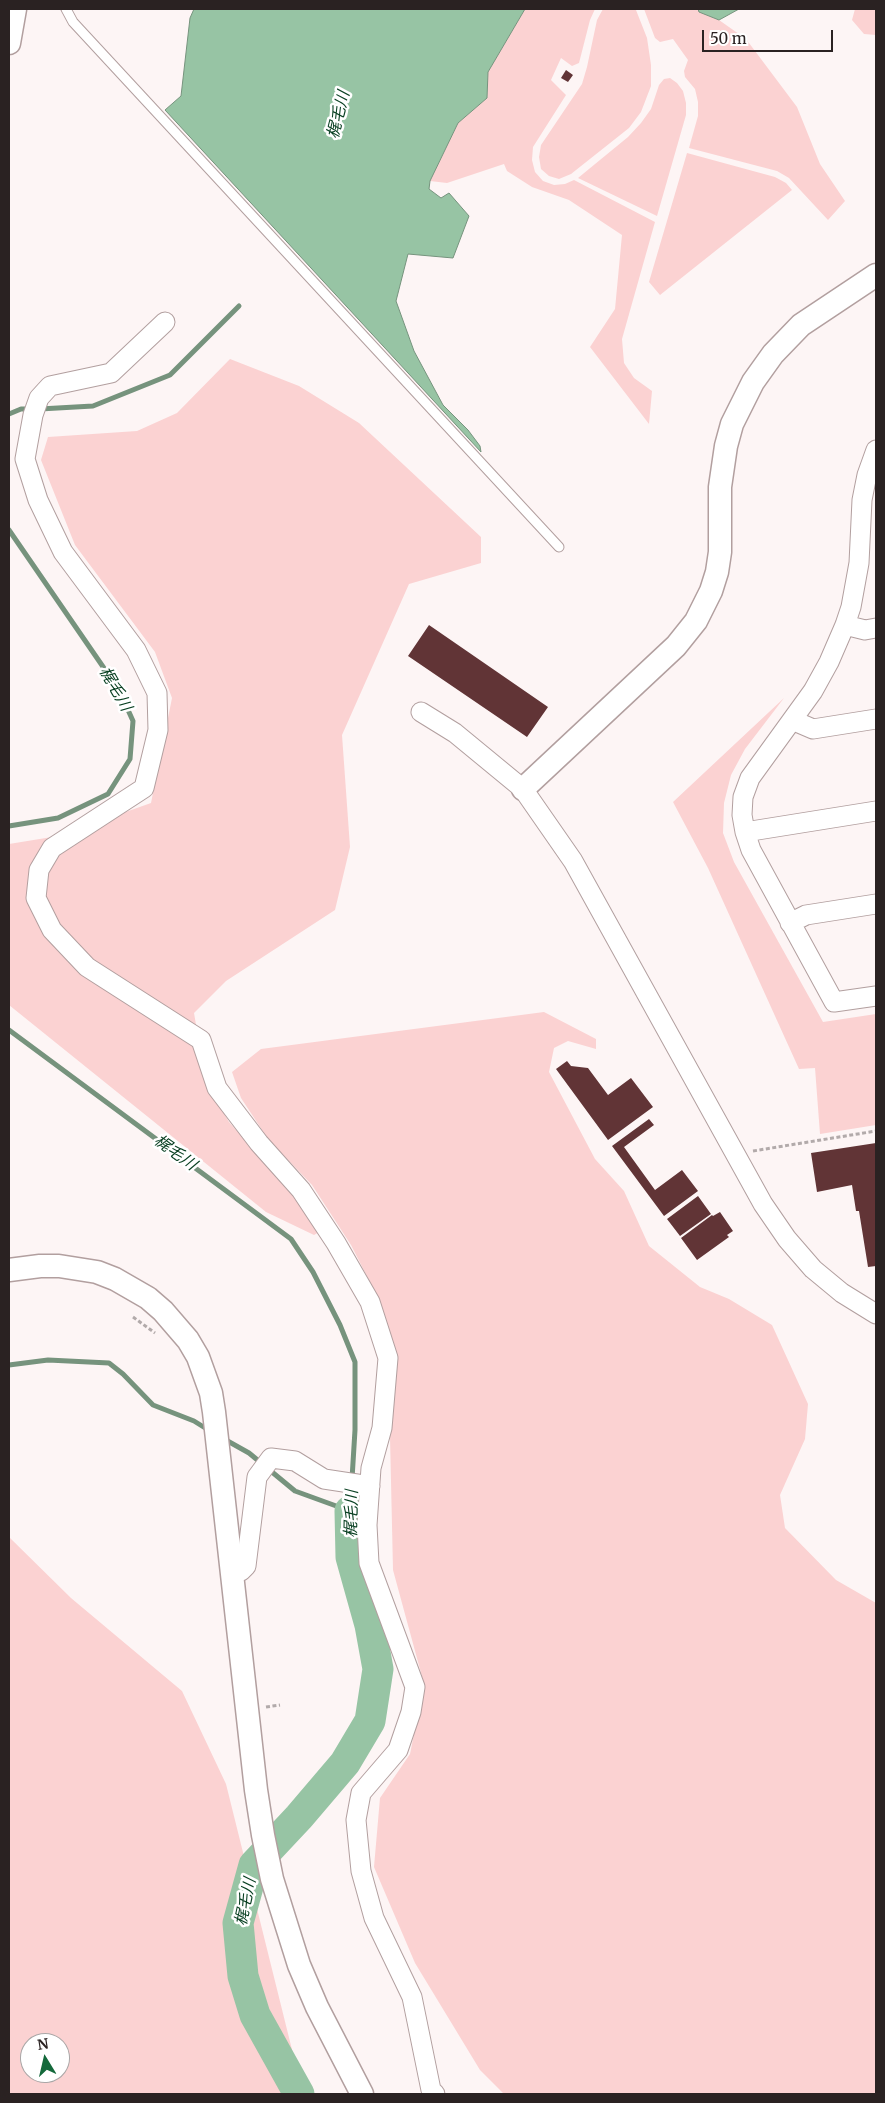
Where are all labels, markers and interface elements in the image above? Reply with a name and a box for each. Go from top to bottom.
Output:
scale bar [705,20,836,52]
text: 50 m [710,29,747,48]
water label: 梶毛川 [324,89,354,141]
water label: 梶毛川 [95,663,135,715]
water label: 梶毛川 [150,1131,200,1175]
water label: 梶毛川 [342,1490,362,1538]
water label: 梶毛川 [232,1877,260,1927]
north arrow [20,2033,70,2083]
text: N [36,2034,50,2054]

